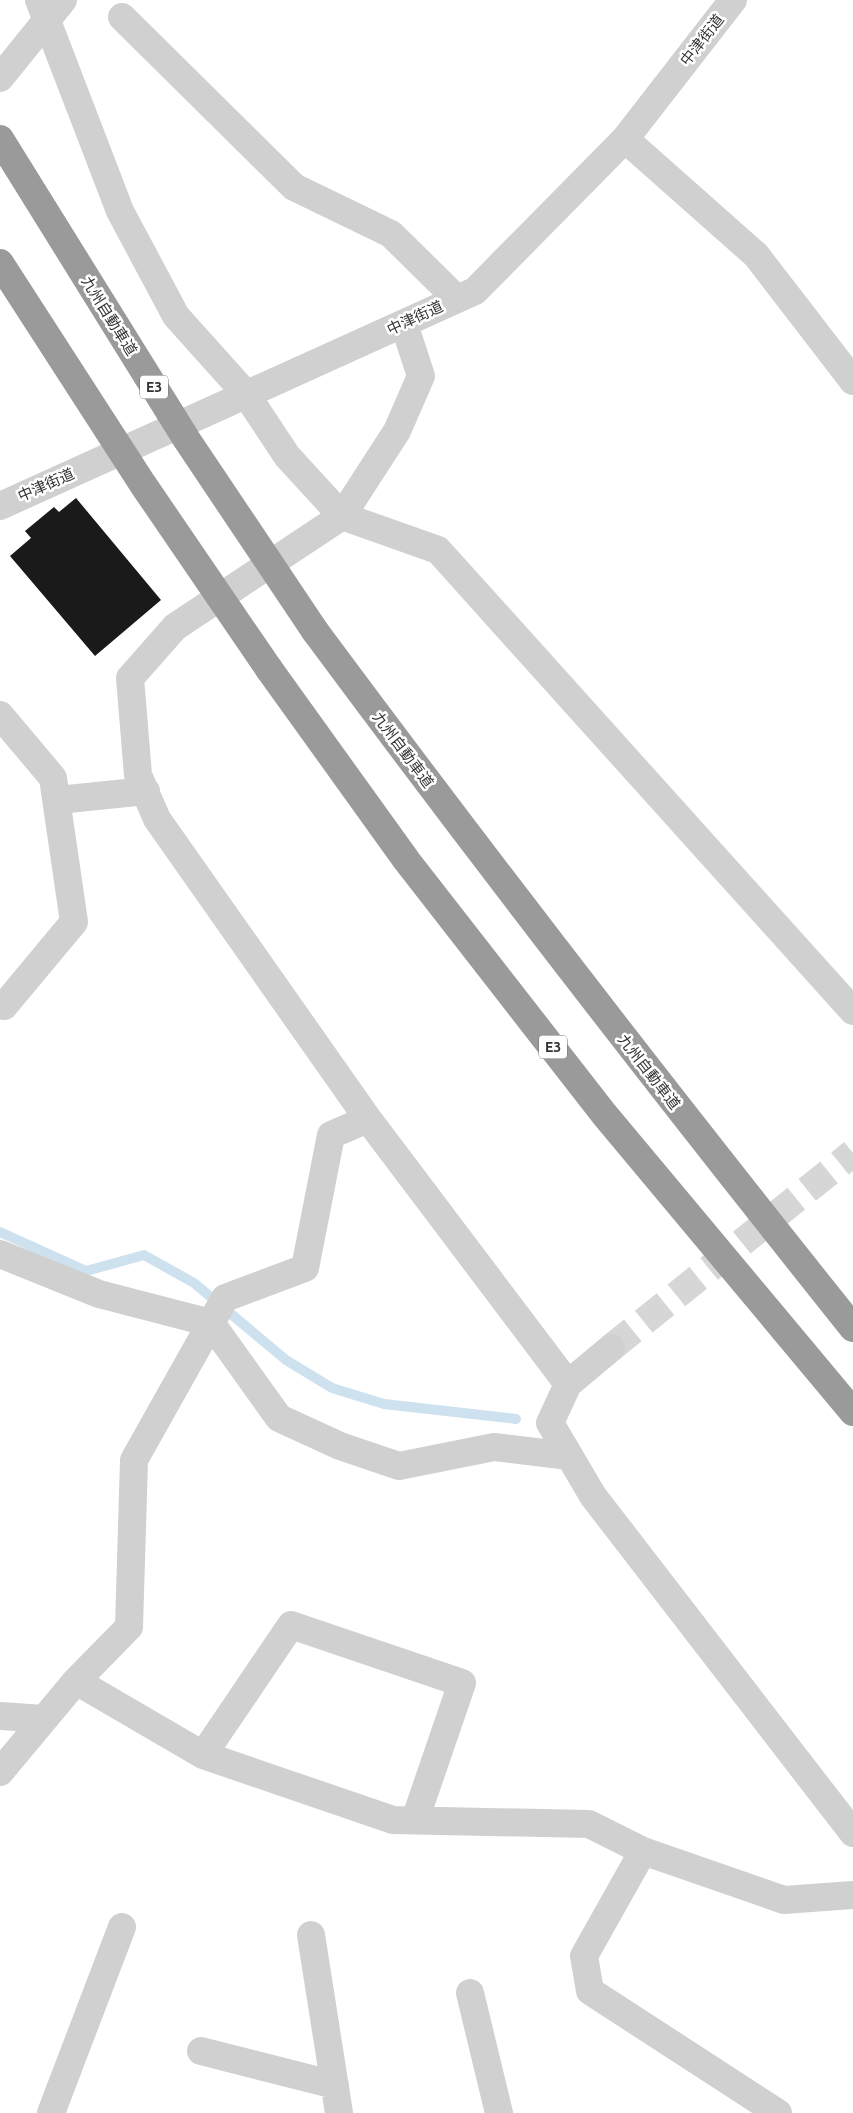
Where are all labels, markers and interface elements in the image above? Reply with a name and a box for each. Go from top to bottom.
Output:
street label: 中津街道 [676,11,727,69]
street label: 九州自動車道 [78,273,140,358]
street label: 中津街道 [384,297,446,338]
road number: E3 [140,376,168,398]
street label: 中津街道 [15,465,77,505]
street label: 九州自動車道 [370,709,437,791]
street label: 九州自動車道 [615,1031,684,1112]
road number: E3 [539,1036,567,1058]

